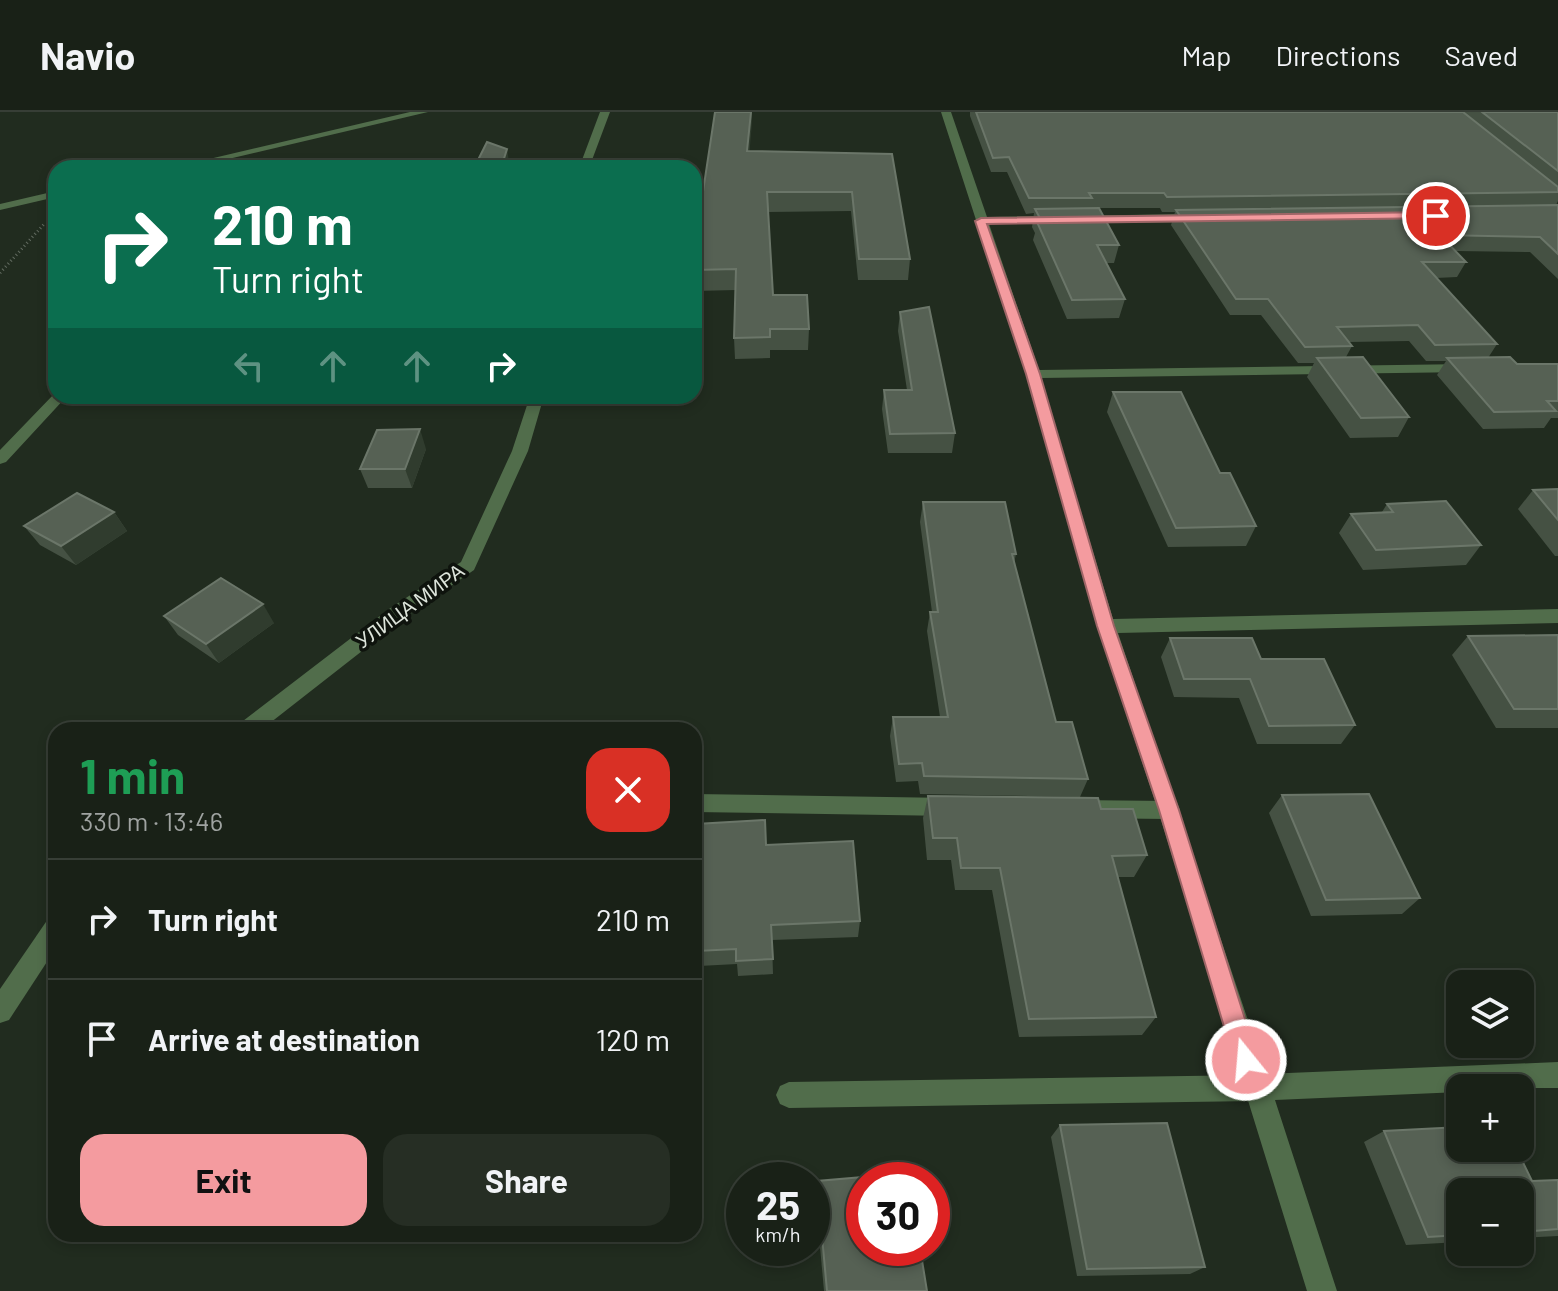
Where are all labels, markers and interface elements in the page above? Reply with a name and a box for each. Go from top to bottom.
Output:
text: Navio [40,32,135,78]
text: Map [1182,38,1231,72]
text: Directions [1275,38,1401,72]
text: Saved [1445,38,1518,72]
pin [1402,182,1470,250]
text: 210 m [212,189,353,256]
icon: right [80,192,184,296]
icon: arrive [1414,194,1458,238]
text: Turn right [212,257,364,300]
icon: left [227,344,271,388]
icon: ahead [311,344,355,388]
icon: ahead [395,344,439,388]
icon: right [479,344,523,388]
street label: УЛИЦА МИРА [351,557,469,653]
text: 1 min [80,746,185,804]
button: close [586,748,670,832]
text: 330 m · 13:46 [80,805,223,836]
icon: right [80,897,124,941]
text: Turn right [148,901,278,937]
text: 210 m [596,901,670,937]
map controls [1446,970,1534,1266]
button: layers [1446,970,1534,1058]
icon: arrive [80,1017,124,1061]
position arrow [1204,1018,1288,1102]
text: Arrive at destination [148,1021,420,1057]
text: 120 m [596,1021,670,1057]
button: + [1446,1074,1534,1162]
button: Exit [80,1134,367,1226]
button: Share [383,1134,670,1226]
speed limit sign: 30 [846,1162,950,1266]
button: − [1446,1178,1534,1266]
text: 25 [756,1180,800,1228]
text: km/h [755,1222,801,1246]

